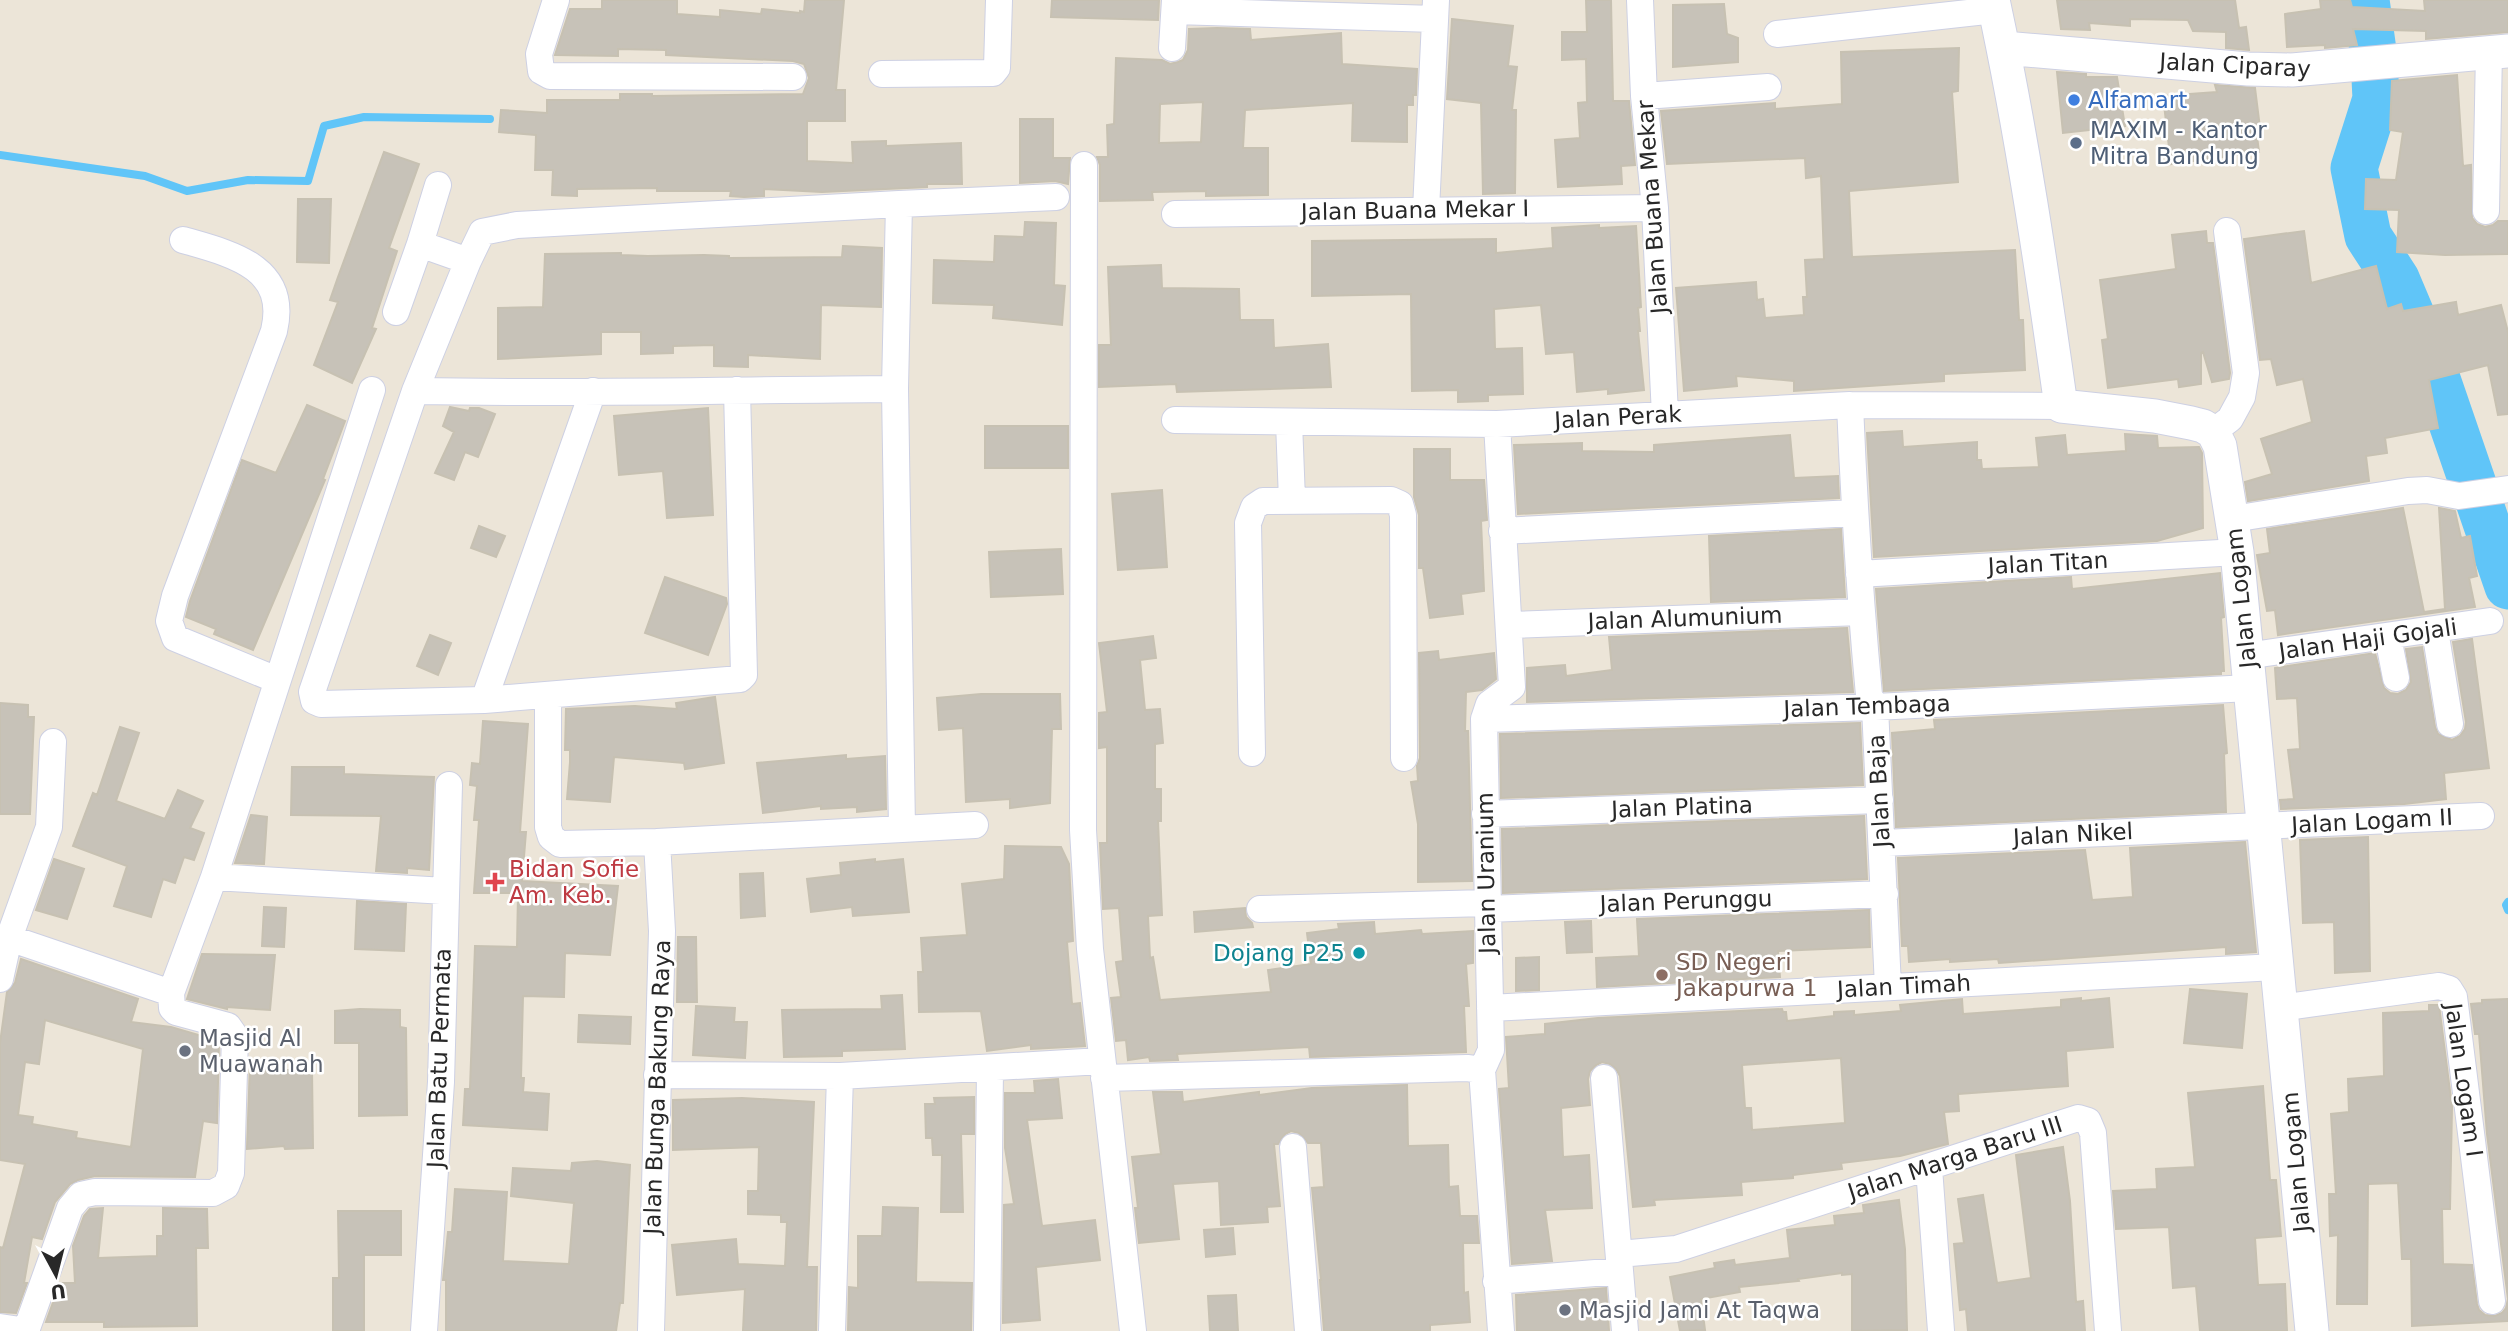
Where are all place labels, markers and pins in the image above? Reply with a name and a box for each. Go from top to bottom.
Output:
place label: Alfamart [2088,87,2187,113]
marker: Alfamart [2066,92,2082,108]
place label: MAXIM - Kantor Mitra Bandung [2090,117,2267,169]
marker: MAXIM - Kantor Mitra Bandung [2068,135,2084,151]
place label: Bidan Sofie Am. Keb. [509,856,639,908]
marker: Bidan Sofie Am. Keb. [487,874,503,890]
place label: Dojang P25 [1213,940,1345,966]
marker: Dojang P25 [1351,945,1367,961]
place label: SD Negeri Jakapurwa 1 [1674,949,1817,1001]
marker: SD Negeri Jakapurwa 1 [1654,967,1670,983]
place label: Masjid Al Muawanah [199,1025,324,1077]
marker: Masjid Al Muawanah [177,1043,193,1059]
place label: Masjid Jami At Taqwa [1579,1297,1820,1323]
marker: Masjid Jami At Taqwa [1557,1302,1573,1318]

